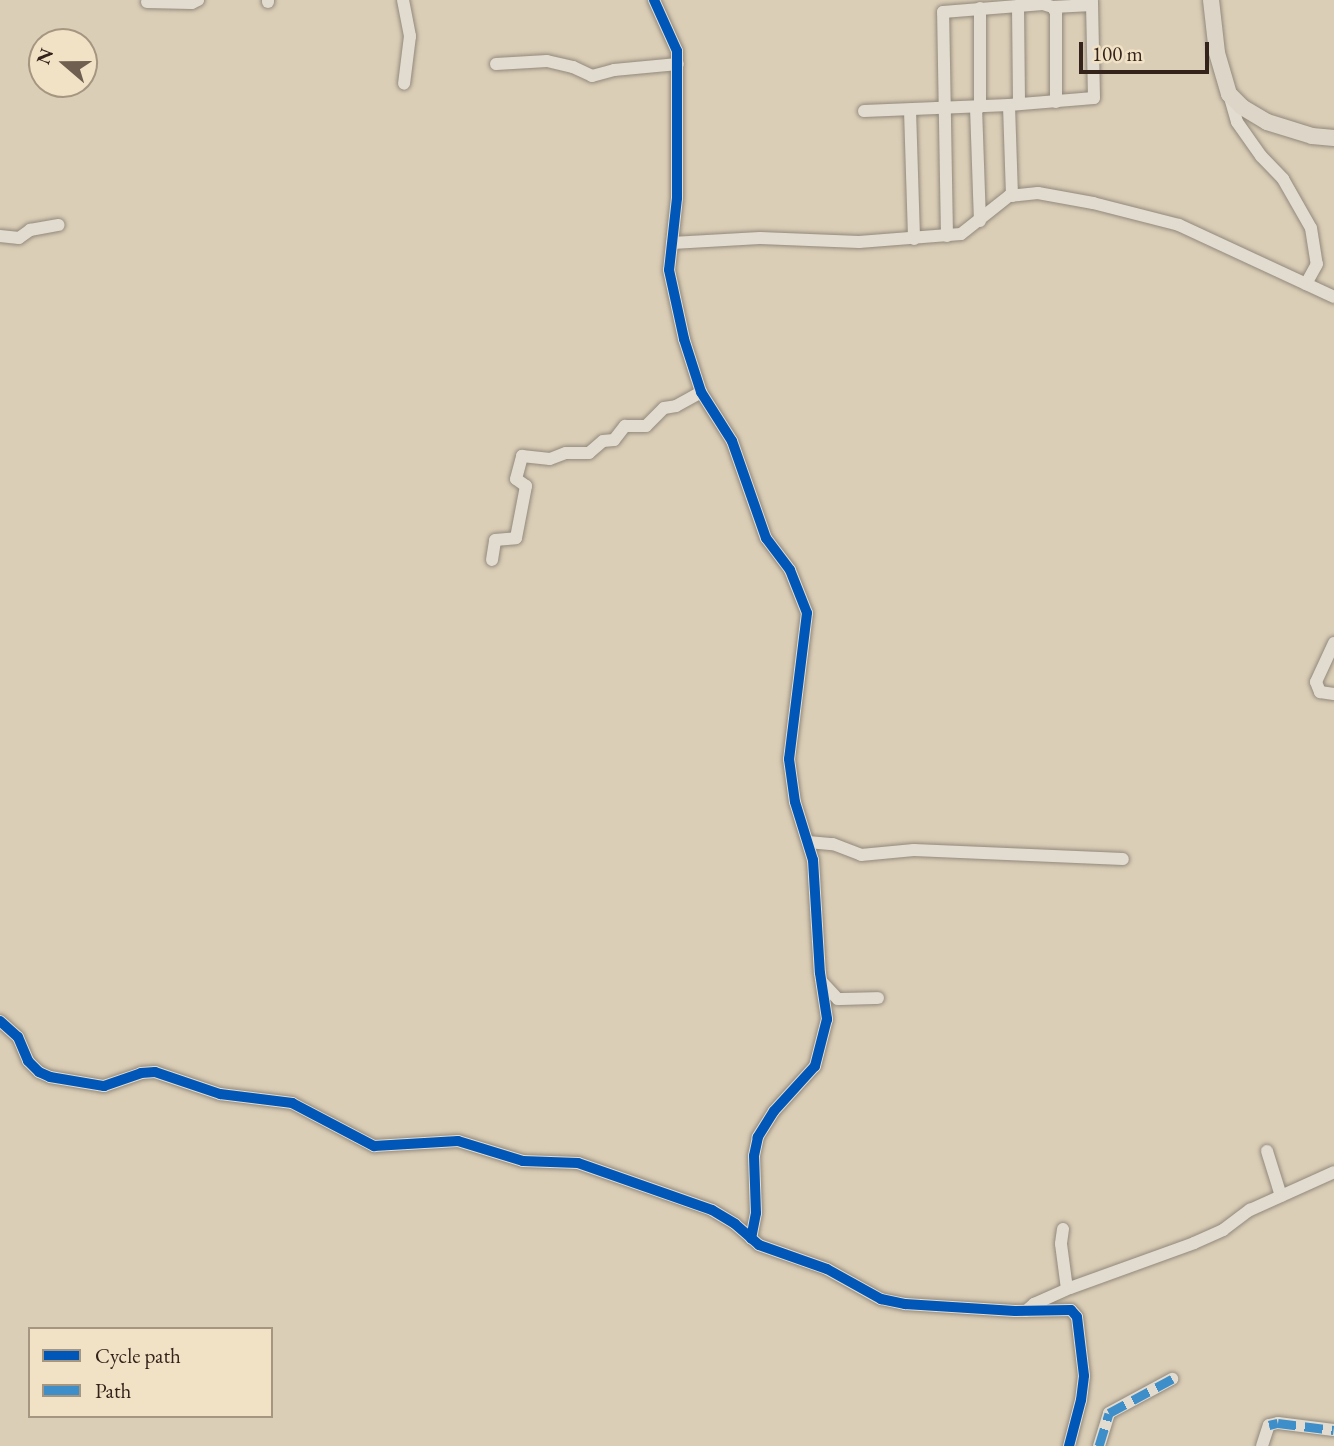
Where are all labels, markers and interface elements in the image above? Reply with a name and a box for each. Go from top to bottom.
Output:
north arrow [28,28,98,98]
scale bar [1082,28,1212,72]
text: 100 m [1092,40,1143,67]
text: N [30,45,59,68]
legend [28,1327,273,1418]
text: Cycle path [95,1342,181,1369]
text: Path [95,1377,131,1404]

